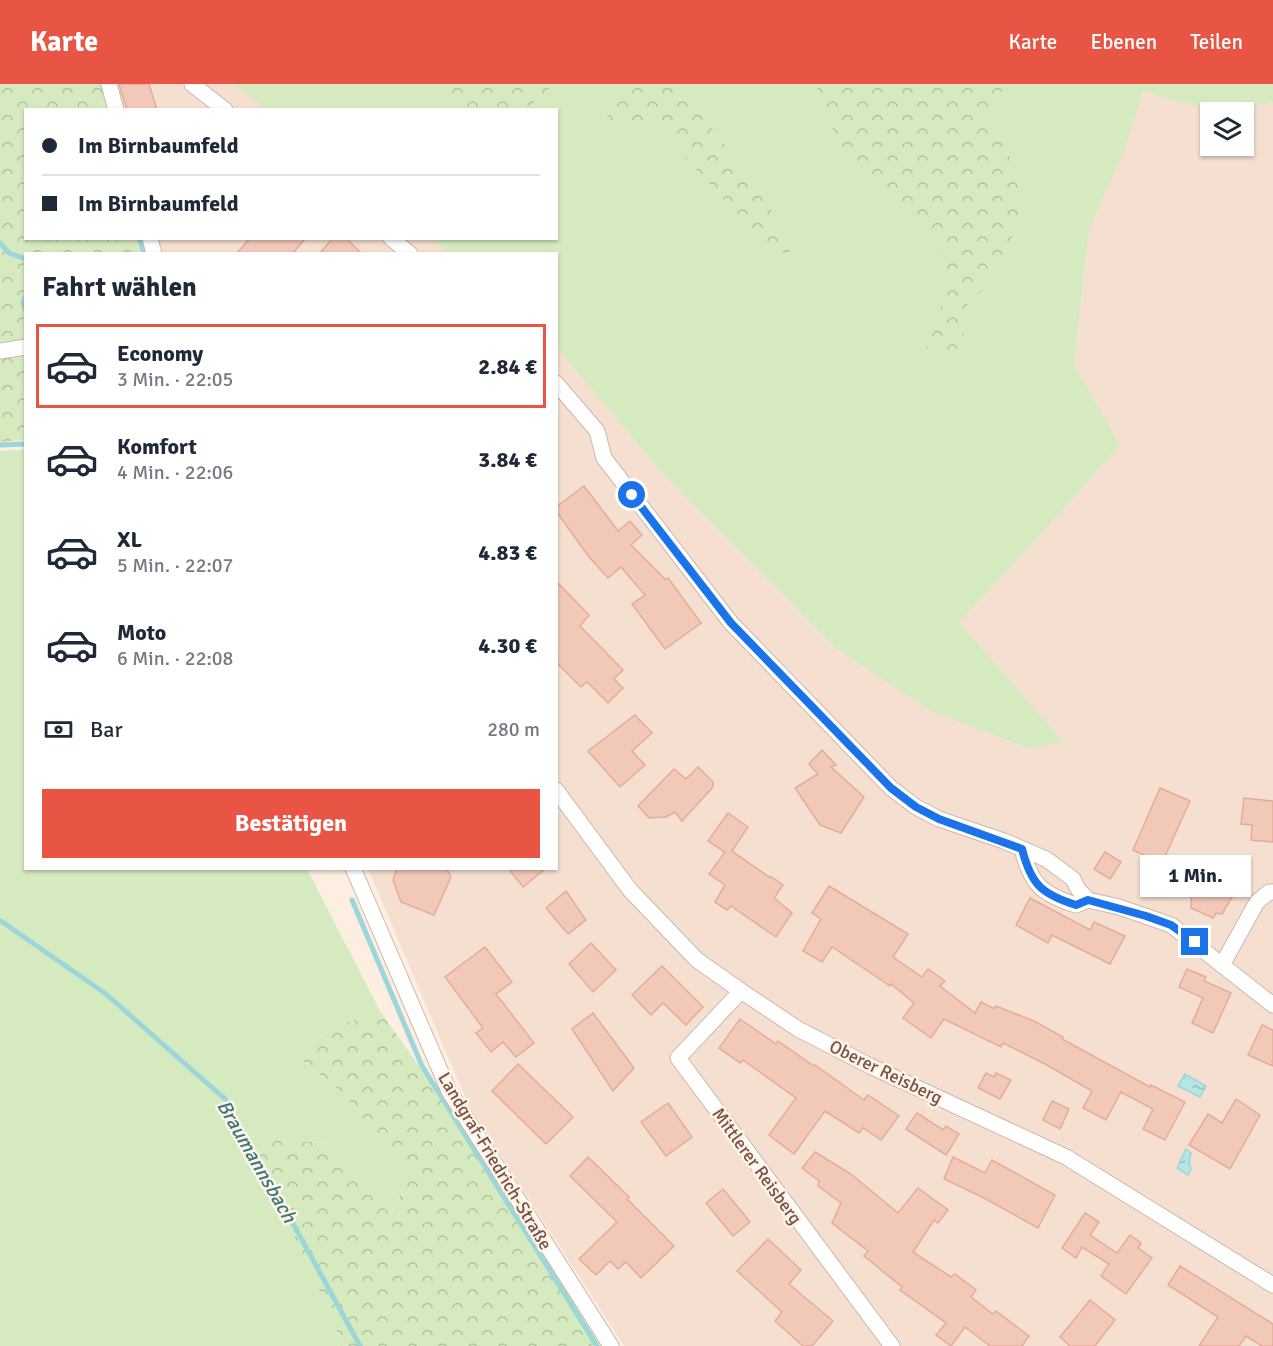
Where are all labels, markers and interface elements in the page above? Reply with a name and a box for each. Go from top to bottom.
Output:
text: Karte [30,25,98,59]
text: Karte [1008,29,1057,55]
text: Ebenen [1090,29,1157,55]
text: Teilen [1190,29,1243,55]
map controls [1200,102,1254,156]
button: layers [1200,102,1254,156]
text: Im Birnbaumfeld [78,132,239,159]
text: Im Birnbaumfeld [78,190,239,217]
text: Fahrt wählen [42,271,197,304]
icon: car [45,339,99,393]
text: Economy [117,340,203,367]
text: 2.84 € [478,353,537,380]
text: 3 Min. · 22:05 [117,367,233,392]
icon: car [45,432,99,486]
text: Komfort [117,433,197,460]
text: 3.84 € [478,446,537,473]
text: 4 Min. · 22:06 [117,460,233,485]
route start [618,481,645,508]
icon: car [45,525,99,579]
text: XL [117,526,142,553]
text: 4.83 € [478,539,537,566]
text: 5 Min. · 22:07 [117,553,233,578]
icon: car [45,618,99,672]
text: Moto [117,619,166,646]
text: 4.30 € [478,632,537,659]
text: 6 Min. · 22:08 [117,646,233,671]
icon: cash [42,713,75,746]
text: Bar [90,716,123,743]
text: 280 m [487,717,540,742]
button: Bestätigen [42,789,540,858]
callout: 1 Min. [1140,855,1250,897]
text: 1 Min. [1168,863,1223,888]
route end [1181,928,1208,955]
street label: Oberer Reisberg [826,1035,946,1109]
street label: Landgraf-Friedrich-Straße [433,1068,557,1254]
water label: Braumannsbach [211,1095,302,1228]
street label: Mittlerer Reisberg [707,1103,807,1229]

